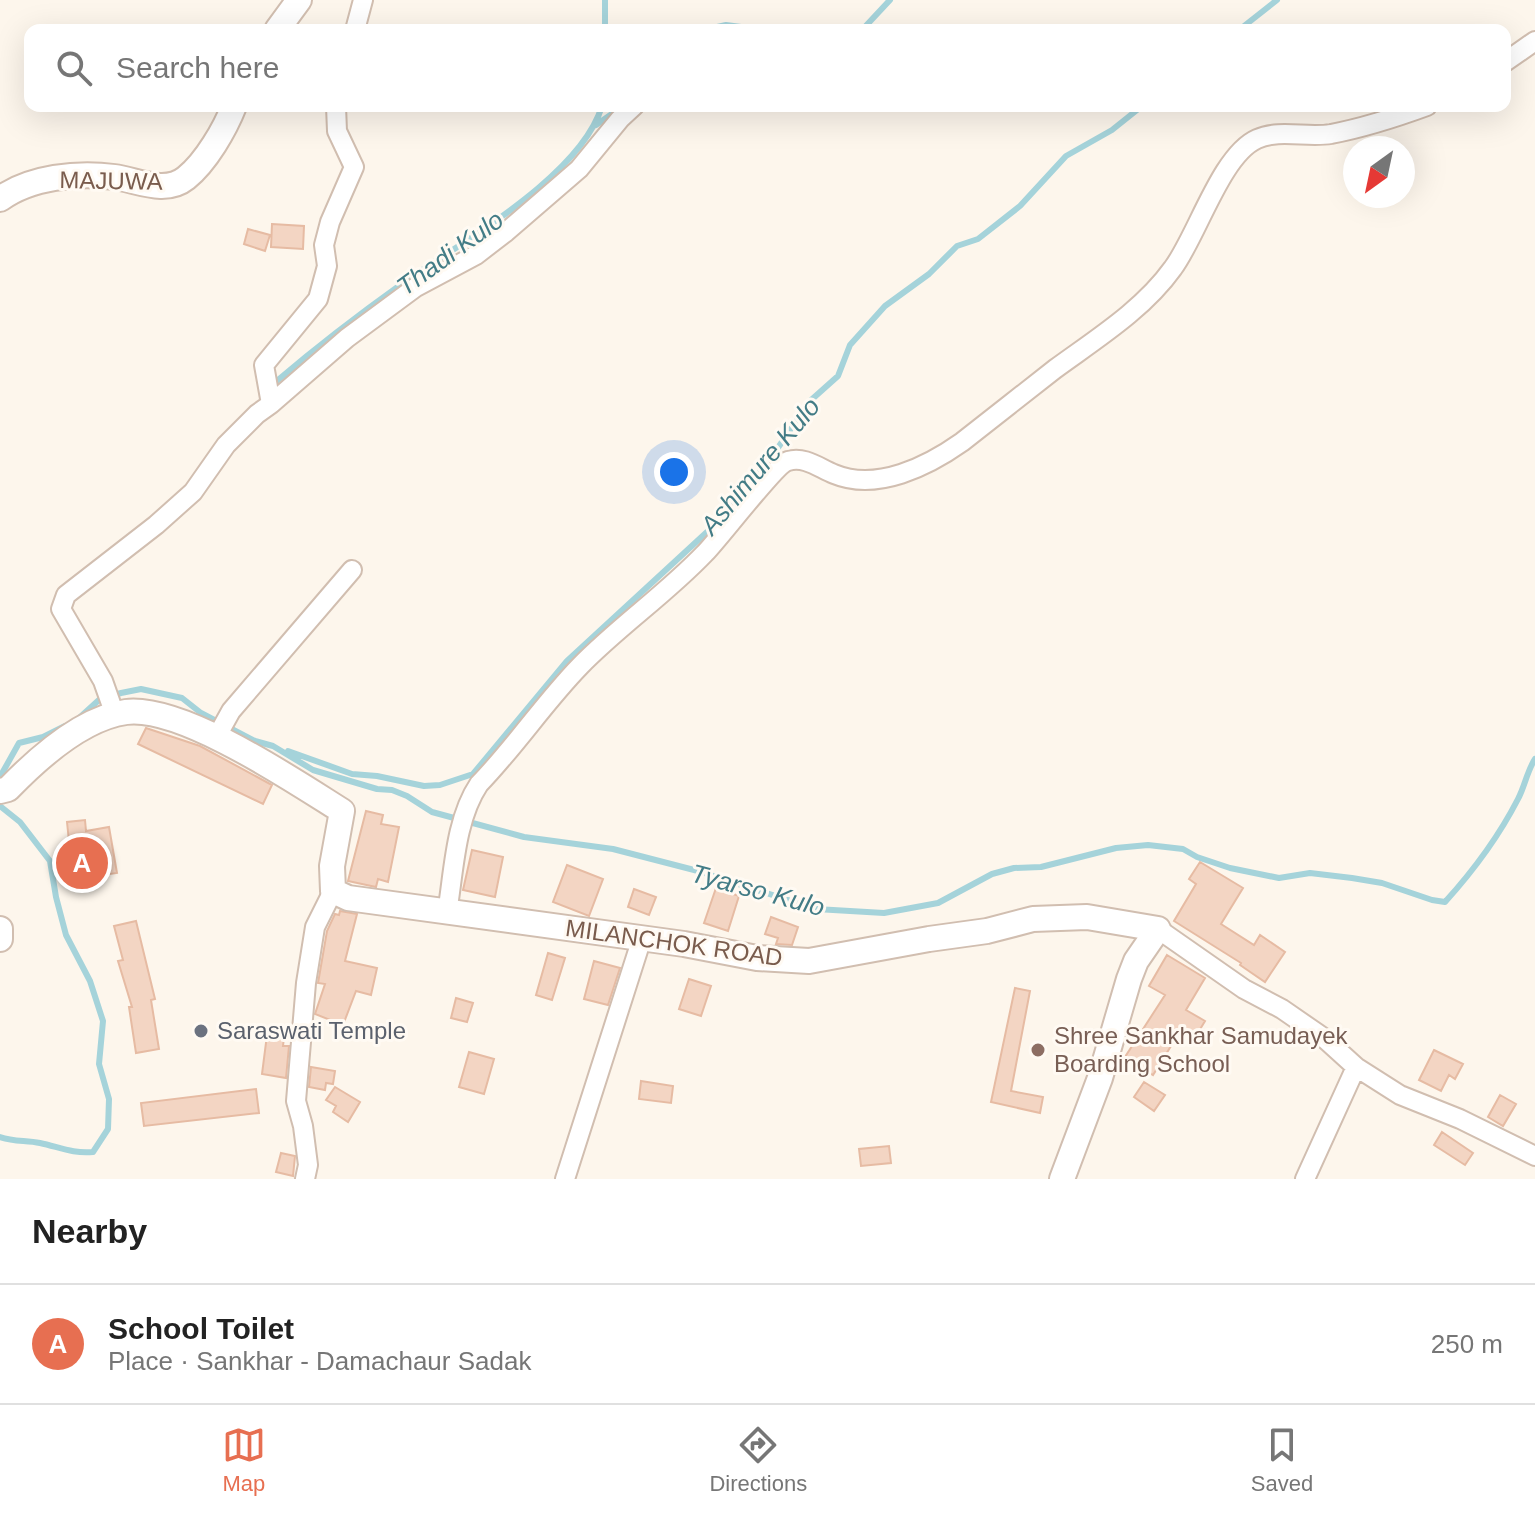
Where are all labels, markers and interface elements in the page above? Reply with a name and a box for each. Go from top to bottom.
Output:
search box [24,24,1511,112]
icon: search [52,46,96,90]
text: Search here [116,51,279,84]
north arrow [1343,136,1415,208]
street label: MAJUWA [59,166,163,195]
water label: Thadi Kulo [391,204,509,302]
water label: Ashimure Kulo [693,392,826,542]
your location [654,452,694,492]
pin: A [56,833,108,893]
water label: Tyarso Kulo [688,858,828,922]
street label: MILANCHOK ROAD [564,914,784,971]
place label: Saraswati Temple [217,1017,406,1044]
marker: Saraswati Temple [192,1022,210,1040]
place label: Shree Sankhar Samudayek Boarding School [1054,1022,1349,1077]
marker: Shree Sankhar Samudayek Boarding School [1029,1041,1047,1059]
text: Nearby [32,1212,147,1250]
text: School Toilet [108,1312,294,1345]
text: A [49,1329,67,1359]
text: 250 m [1431,1329,1503,1359]
text: Place · Sankhar - Damachaur Sadak [108,1346,531,1376]
tab: Map [222,1423,266,1497]
tab: Directions [709,1423,807,1497]
tab: Saved [1251,1423,1313,1497]

